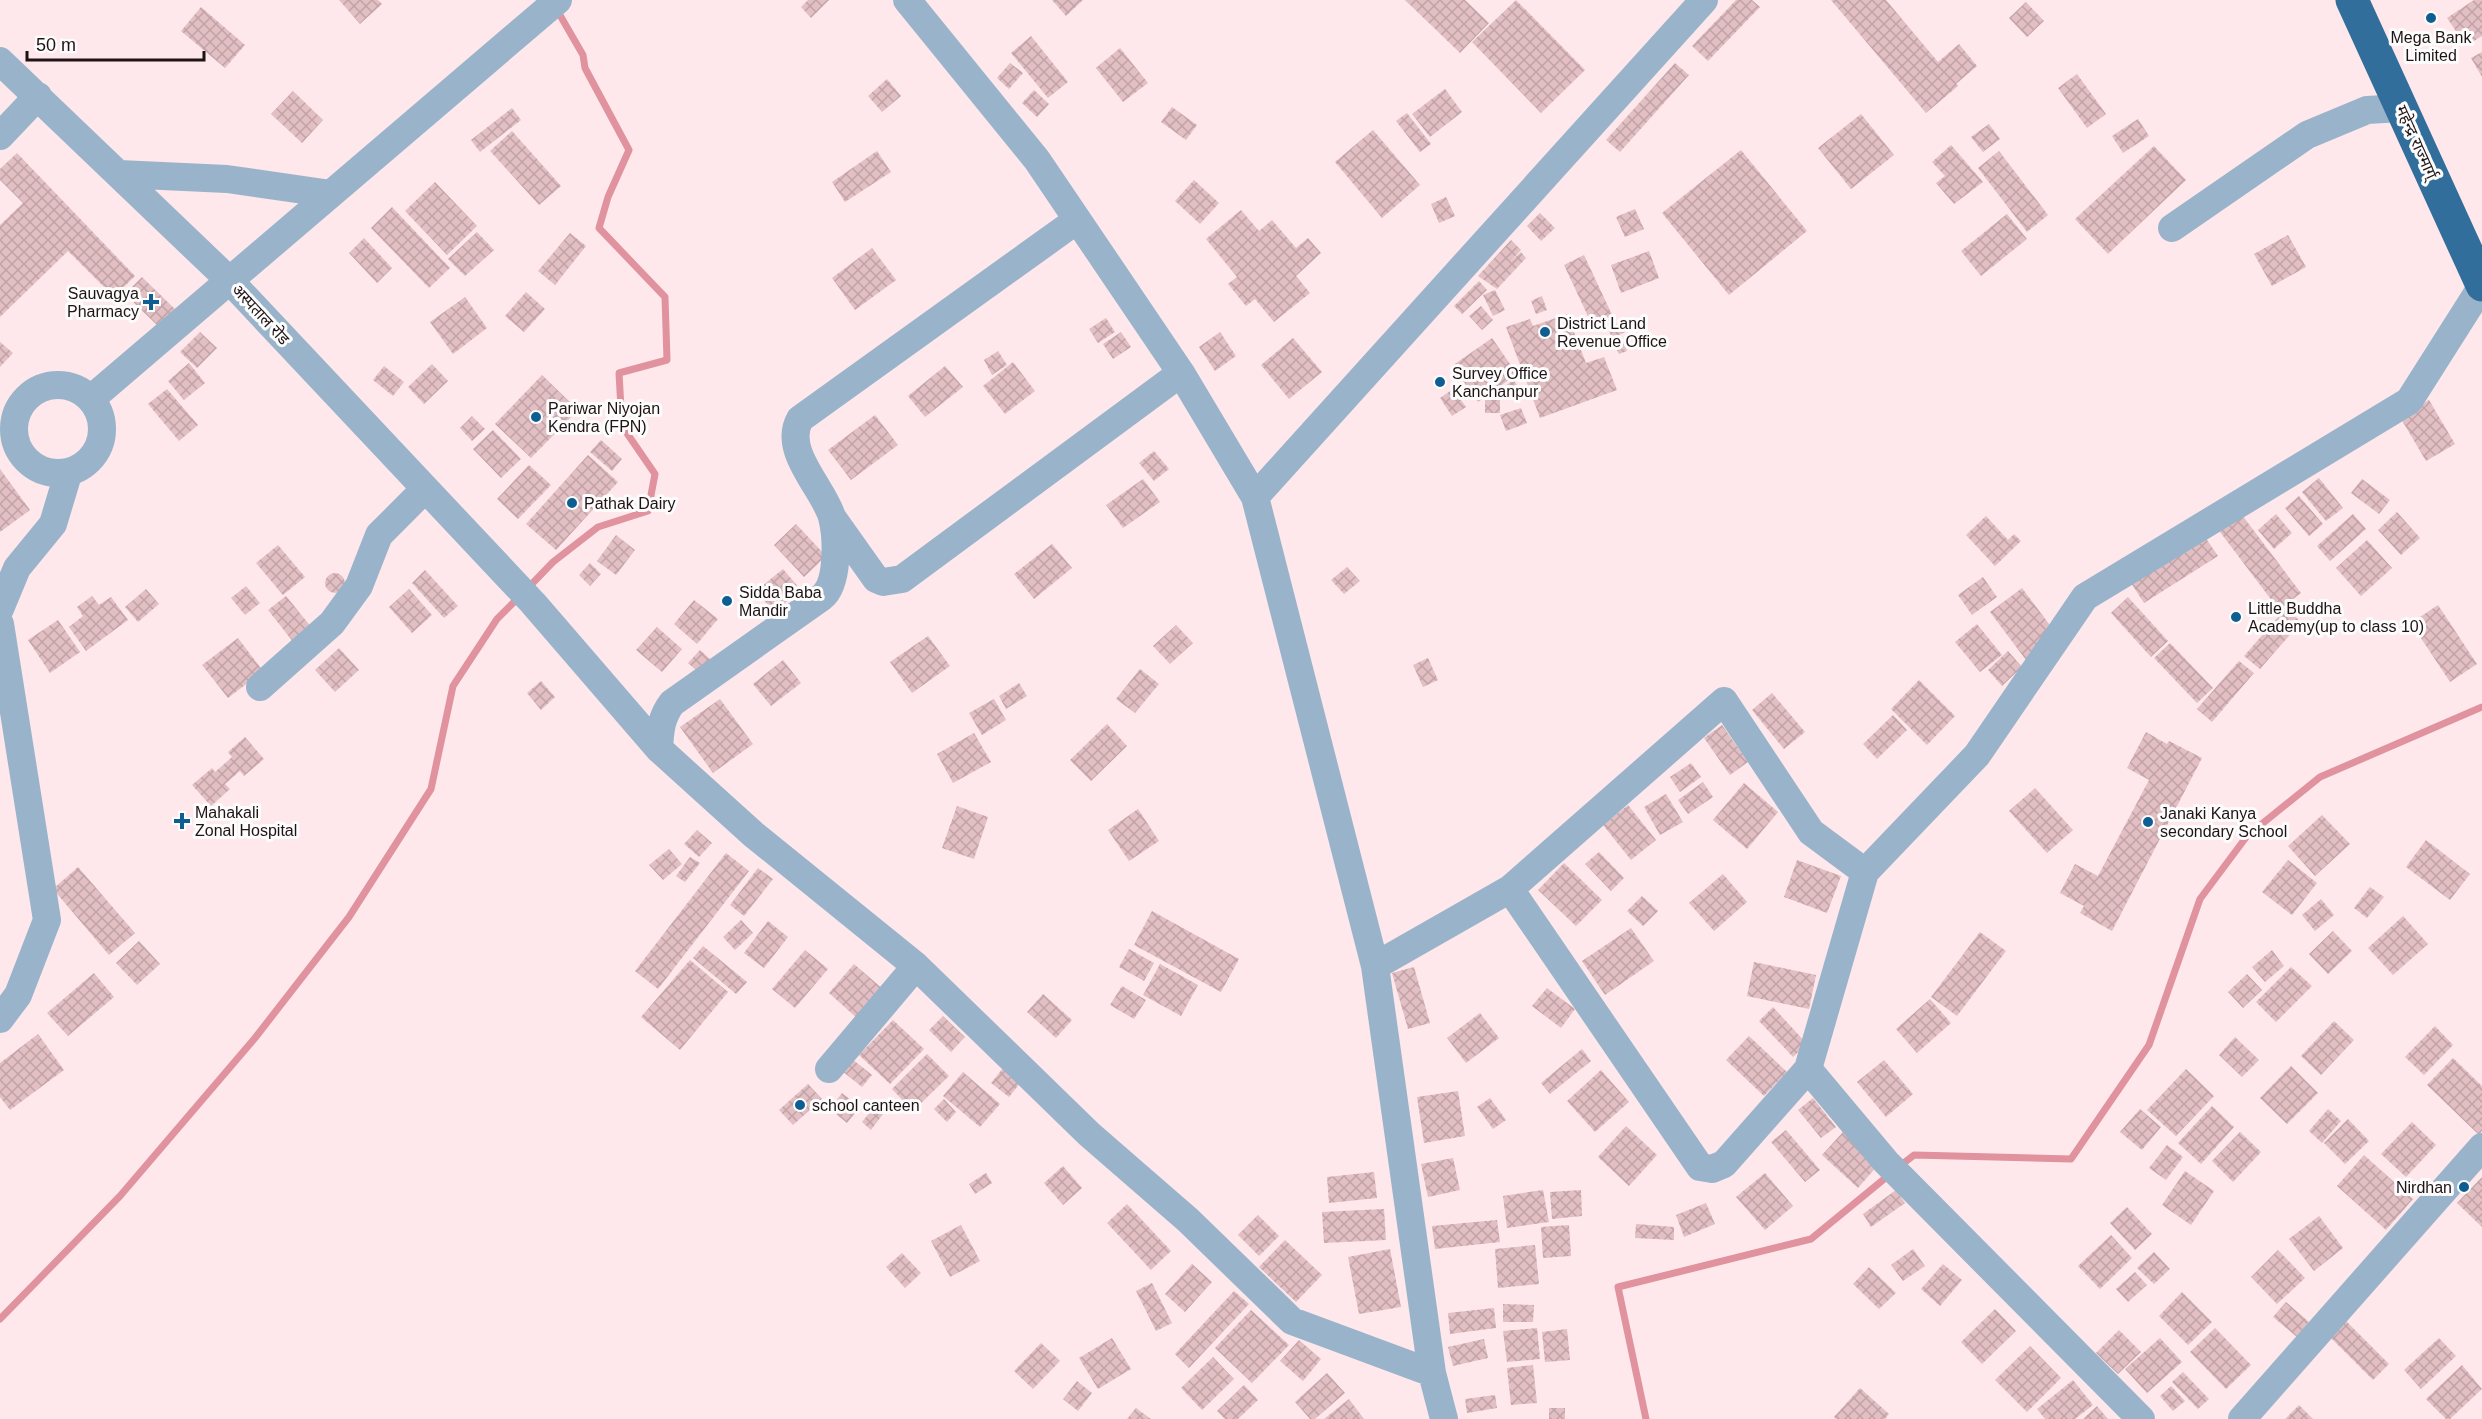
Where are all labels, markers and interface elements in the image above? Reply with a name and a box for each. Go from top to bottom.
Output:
marker: Mega Bank Limited [2424,11,2438,25]
scale bar [27,24,204,62]
place label: Mega Bank Limited [2391,29,2472,64]
text: 50 m [36,35,76,55]
street label: महेन्द्र राज्मार्ग् [2391,102,2442,185]
street label: अस्पताल रोड [229,281,293,348]
place label: Sauvagya Pharmacy [67,285,139,320]
marker: Sauvagya Pharmacy [144,295,158,309]
place label: District Land Revenue Office [1557,315,1667,350]
marker: District Land Revenue Office [1538,325,1552,339]
place label: Survey Office Kanchanpur [1452,365,1548,400]
marker: Survey Office Kanchanpur [1433,375,1447,389]
place label: Pariwar Niyojan Kendra (FPN) [548,400,660,435]
marker: Pariwar Niyojan Kendra (FPN) [529,410,543,424]
place label: Pathak Dairy [584,495,676,512]
marker: Pathak Dairy [565,496,579,510]
place label: Sidda Baba Mandir [739,584,822,619]
marker: Sidda Baba Mandir [720,594,734,608]
place label: Little Buddha Academy(up to class 10) [2248,600,2424,635]
marker: Little Buddha Academy(up to class 10) [2229,610,2243,624]
place label: Mahakali Zonal Hospital [195,804,297,839]
place label: Janaki Kanya secondary School [2160,805,2287,840]
marker: Mahakali Zonal Hospital [173,812,191,830]
marker: Janaki Kanya secondary School [2141,815,2155,829]
place label: school canteen [812,1097,920,1114]
marker: school canteen [793,1098,807,1112]
place label: Nirdhan [2396,1179,2452,1196]
marker: Nirdhan [2457,1180,2471,1194]

